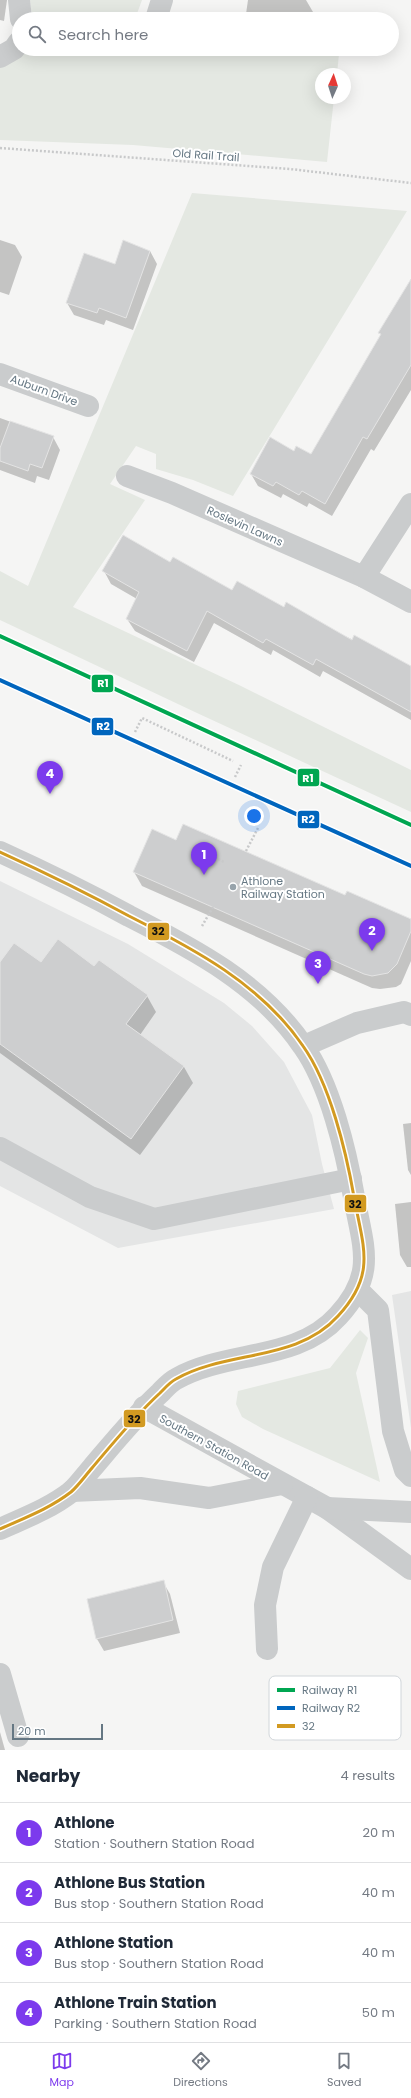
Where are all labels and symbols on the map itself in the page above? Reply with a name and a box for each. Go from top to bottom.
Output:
north arrow [315,68,351,104]
street label: Old Rail Trail [172,145,240,165]
street label: Auburn Drive [8,370,80,410]
street label: Roslevin Lawns [204,502,286,550]
line badge: R1 [91,674,114,693]
text: R1 [97,675,109,691]
line badge: R2 [91,717,114,736]
text: R2 [96,718,110,734]
pin: 4 [37,761,63,794]
line badge: R1 [297,768,320,787]
text: R1 [302,770,314,786]
your location [244,806,264,826]
line badge: R2 [297,810,320,829]
text: R2 [301,811,315,827]
pin: 1 [191,842,217,875]
place label: Athlone Railway Station [241,873,325,902]
marker: Athlone Railway Station [228,882,238,892]
pin: 2 [359,918,385,951]
line badge: 32 [147,922,170,941]
text: 32 [152,923,164,939]
pin: 3 [305,951,331,984]
line badge: 32 [344,1194,367,1213]
text: 32 [349,1196,361,1212]
line badge: 32 [123,1409,146,1428]
street label: Southern Station Road [156,1410,272,1484]
text: 32 [128,1411,140,1427]
legend [269,1676,401,1740]
text: Railway R1 [302,1682,357,1698]
text: Railway R2 [302,1700,360,1716]
text: 32 [302,1718,315,1734]
scale bar [12,1722,103,1741]

